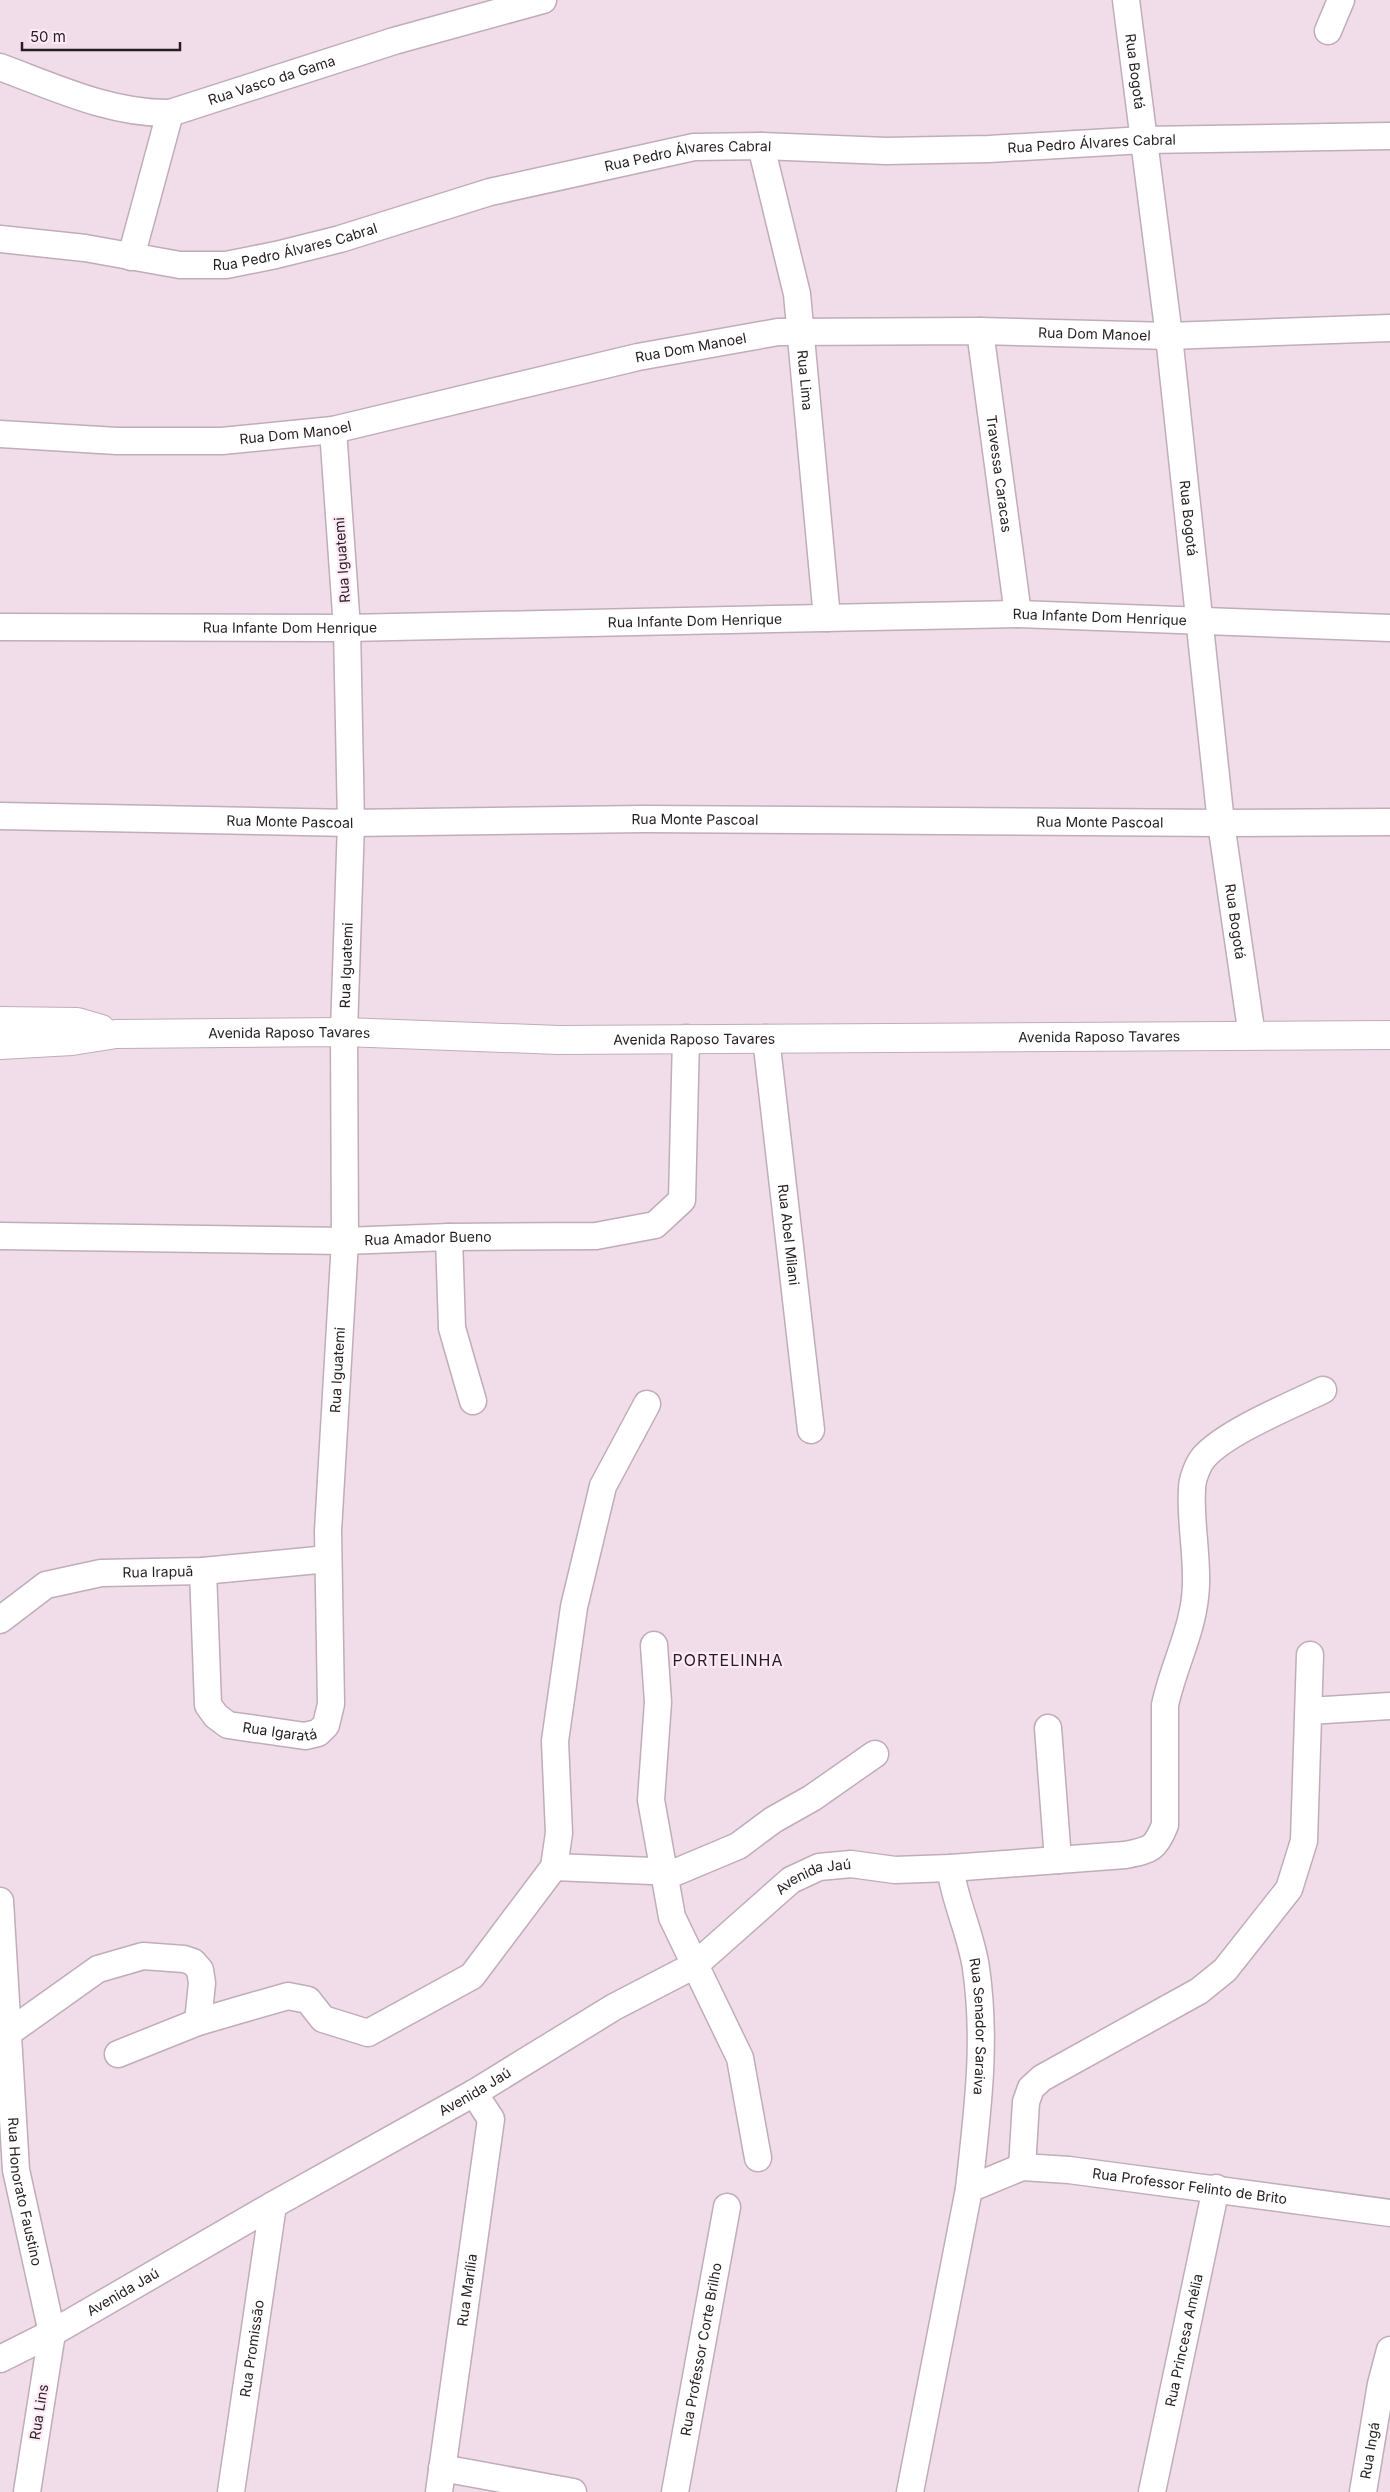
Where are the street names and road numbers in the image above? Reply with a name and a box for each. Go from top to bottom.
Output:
street label: Rua Bogotá [1122,32,1149,110]
street label: Rua Vasco da Gama [206,51,337,108]
street label: Rua Pedro Álvares Cabral [1007,130,1176,156]
street label: Rua Pedro Álvares Cabral [603,137,772,175]
street label: Rua Pedro Álvares Cabral [213,219,379,273]
street label: Rua Dom Manoel [1038,324,1151,344]
street label: Rua Dom Manoel [634,329,748,365]
street label: Rua Lima [794,349,817,411]
street label: Travessa Caracas [983,414,1016,533]
street label: Rua Dom Manoel [239,417,353,447]
street label: Rua Bogotá [1176,479,1201,557]
street label: Rua Iguatemi [330,517,353,603]
street label: Rua Infante Dom Henrique [1012,605,1187,628]
street label: Rua Infante Dom Henrique [608,610,782,631]
street label: Rua Infante Dom Henrique [203,618,377,636]
street label: Rua Monte Pascoal [631,810,758,828]
street label: Rua Monte Pascoal [226,812,354,831]
street label: Rua Monte Pascoal [1036,813,1163,831]
street label: Rua Bogotá [1222,882,1250,960]
street label: Rua Iguatemi [336,922,356,1008]
street label: Avenida Raposo Tavares [208,1023,371,1041]
street label: Avenida Raposo Tavares [1018,1027,1180,1045]
street label: Avenida Raposo Tavares [613,1030,775,1048]
street label: Rua Abel Milani [775,1183,803,1286]
street label: Rua Amador Bueno [364,1228,492,1248]
street label: Rua Iguatemi [326,1327,348,1413]
street label: Rua Irapuã [122,1562,193,1581]
street label: Rua Igaratá [242,1718,319,1744]
street label: Avenida Jaú [772,1855,852,1898]
street label: Rua Senador Saraiva [966,1956,990,2096]
street label: Avenida Jaú [436,2063,514,2119]
street label: Rua Honorato Faustino [5,2117,46,2267]
street label: Rua Professor Felinto de Brito [1091,2164,1288,2207]
street label: Rua Marília [453,2252,480,2327]
street label: Rua Professor Corte Brilho [676,2261,725,2437]
street label: Avenida Jaú [83,2264,162,2319]
street label: Rua Princesa Amélia [1161,2272,1206,2408]
street label: Rua Promissão [236,2299,267,2398]
street label: Rua Lins [26,2383,51,2441]
street label: Rua Ingá [1356,2421,1383,2480]

